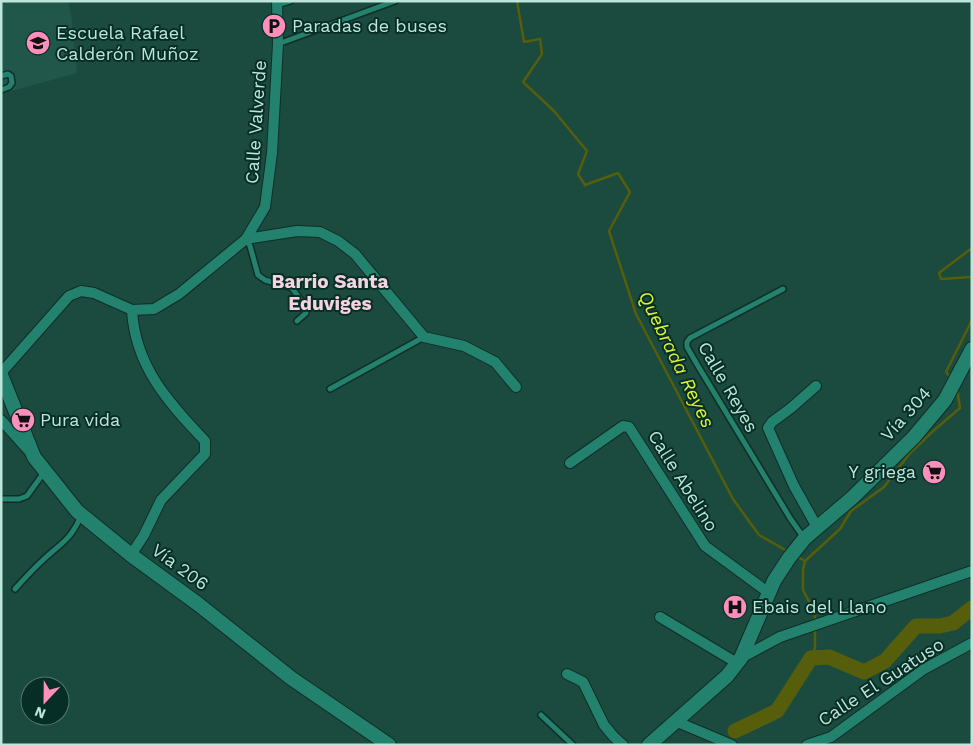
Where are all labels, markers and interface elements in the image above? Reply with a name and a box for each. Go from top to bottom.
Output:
parking icon: Paradas de buses [261,13,287,39]
place label: Paradas de buses [292,15,447,36]
place label: Escuela Rafael Calderón Muñoz [56,22,199,64]
school or university icon: Escuela Rafael Calderón Muñoz [25,30,51,56]
street label: Calle Valverde [241,59,270,184]
district label: Barrio Santa Eduviges [271,270,389,315]
water label: Quebrada Reyes [633,287,720,432]
street label: Calle Reyes [694,338,763,436]
street label: Vía 304 [876,382,935,445]
supermarket icon: Pura vida [10,407,36,433]
place label: Pura vida [40,409,120,430]
street label: Calle Abelino [644,426,723,535]
supermarket icon: Y griega [921,459,947,485]
place label: Y griega [848,461,916,482]
street label: Vía 206 [148,539,213,594]
hospital icon: Ebais del Llano [722,594,748,620]
place label: Ebais del Llano [752,596,886,617]
street label: Calle El Guatuso [814,633,947,730]
north arrow [20,676,70,726]
text: N [32,704,48,722]

